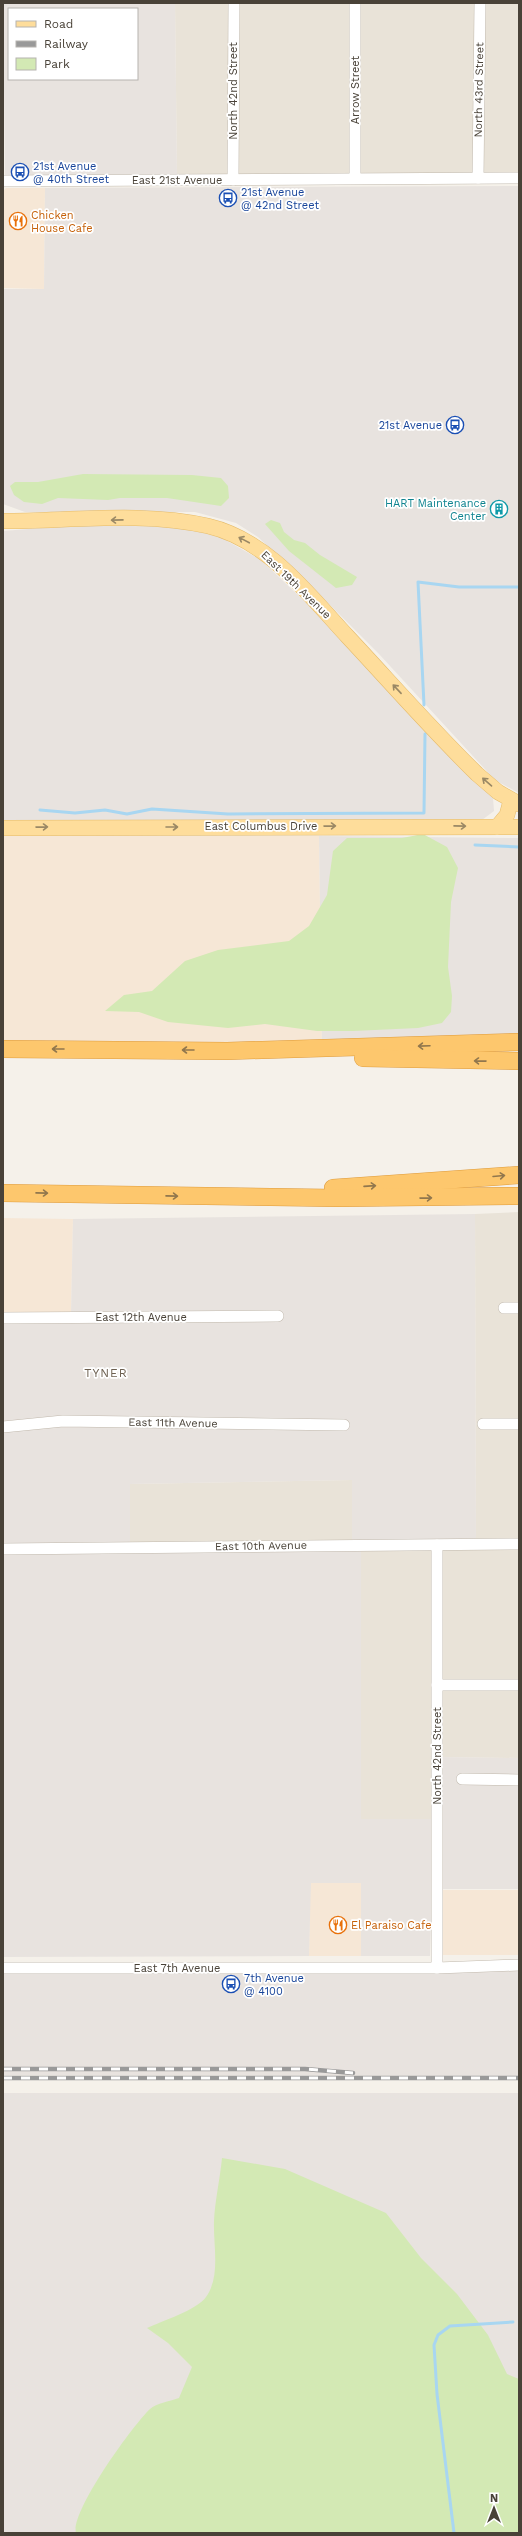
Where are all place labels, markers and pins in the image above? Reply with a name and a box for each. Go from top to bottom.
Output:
place label: 21st Avenue @ 40th Street [33,160,110,186]
bus stop icon: 21st Avenue @ 40th Street [10,162,30,182]
place label: 21st Avenue @ 42nd Street [241,186,319,212]
bus stop icon: 21st Avenue @ 42nd Street [218,188,238,208]
place label: Chicken House Cafe [31,209,93,235]
restaurant icon: Chicken House Cafe [8,211,28,231]
bus stop icon: 21st Avenue [445,415,465,435]
place label: 21st Avenue [379,419,442,432]
place label: HART Maintenance Center [385,497,487,523]
building icon: HART Maintenance Center [489,499,509,519]
restaurant icon: El Paraiso Cafe [328,1915,348,1935]
place label: El Paraiso Cafe [351,1919,432,1932]
place label: 7th Avenue @ 4100 [244,1972,304,1998]
bus stop icon: 7th Avenue @ 4100 [221,1974,241,1994]

